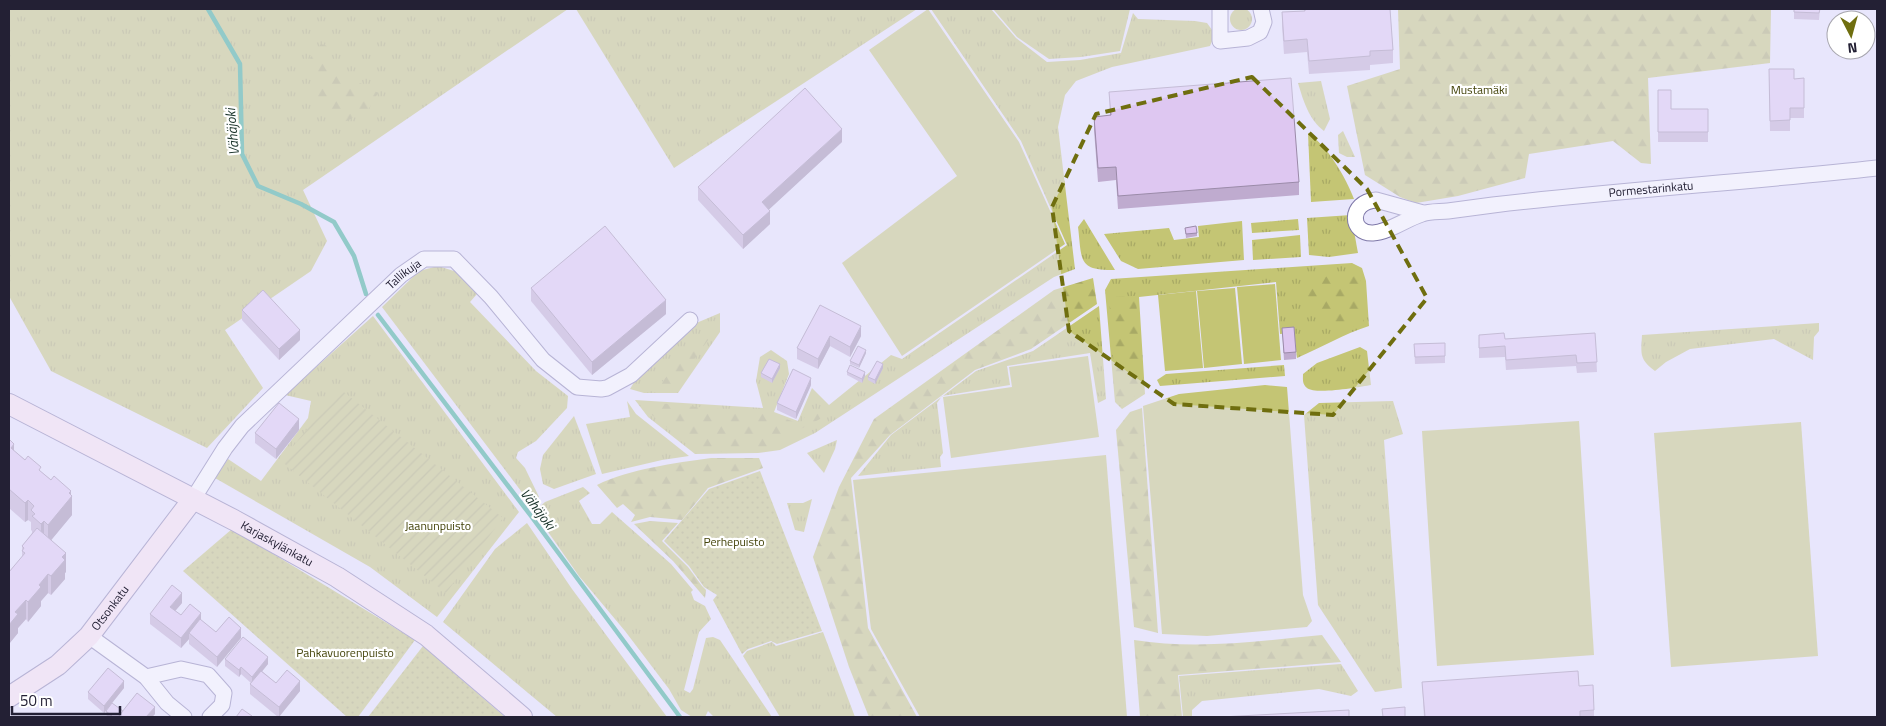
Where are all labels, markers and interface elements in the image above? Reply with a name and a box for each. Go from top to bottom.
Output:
north arrow [1826,10,1876,60]
text: N [1846,37,1858,59]
park label: Mustamäki [1451,80,1507,99]
water label: Vähäjoki [219,106,244,156]
street label: Pormestarinkatu [1608,175,1694,202]
street label: Tallikuja [381,254,425,294]
water label: Vähäjoki [516,484,562,536]
street label: Karjaskylänkatu [237,515,317,571]
park label: Jaanunpuisto [405,516,471,535]
park label: Perhepuisto [703,532,765,551]
street label: Otsonkatu [86,581,133,635]
park label: Pahkavuorenpuisto [296,643,394,662]
scale bar [12,684,120,716]
text: 50 m [20,689,53,712]

